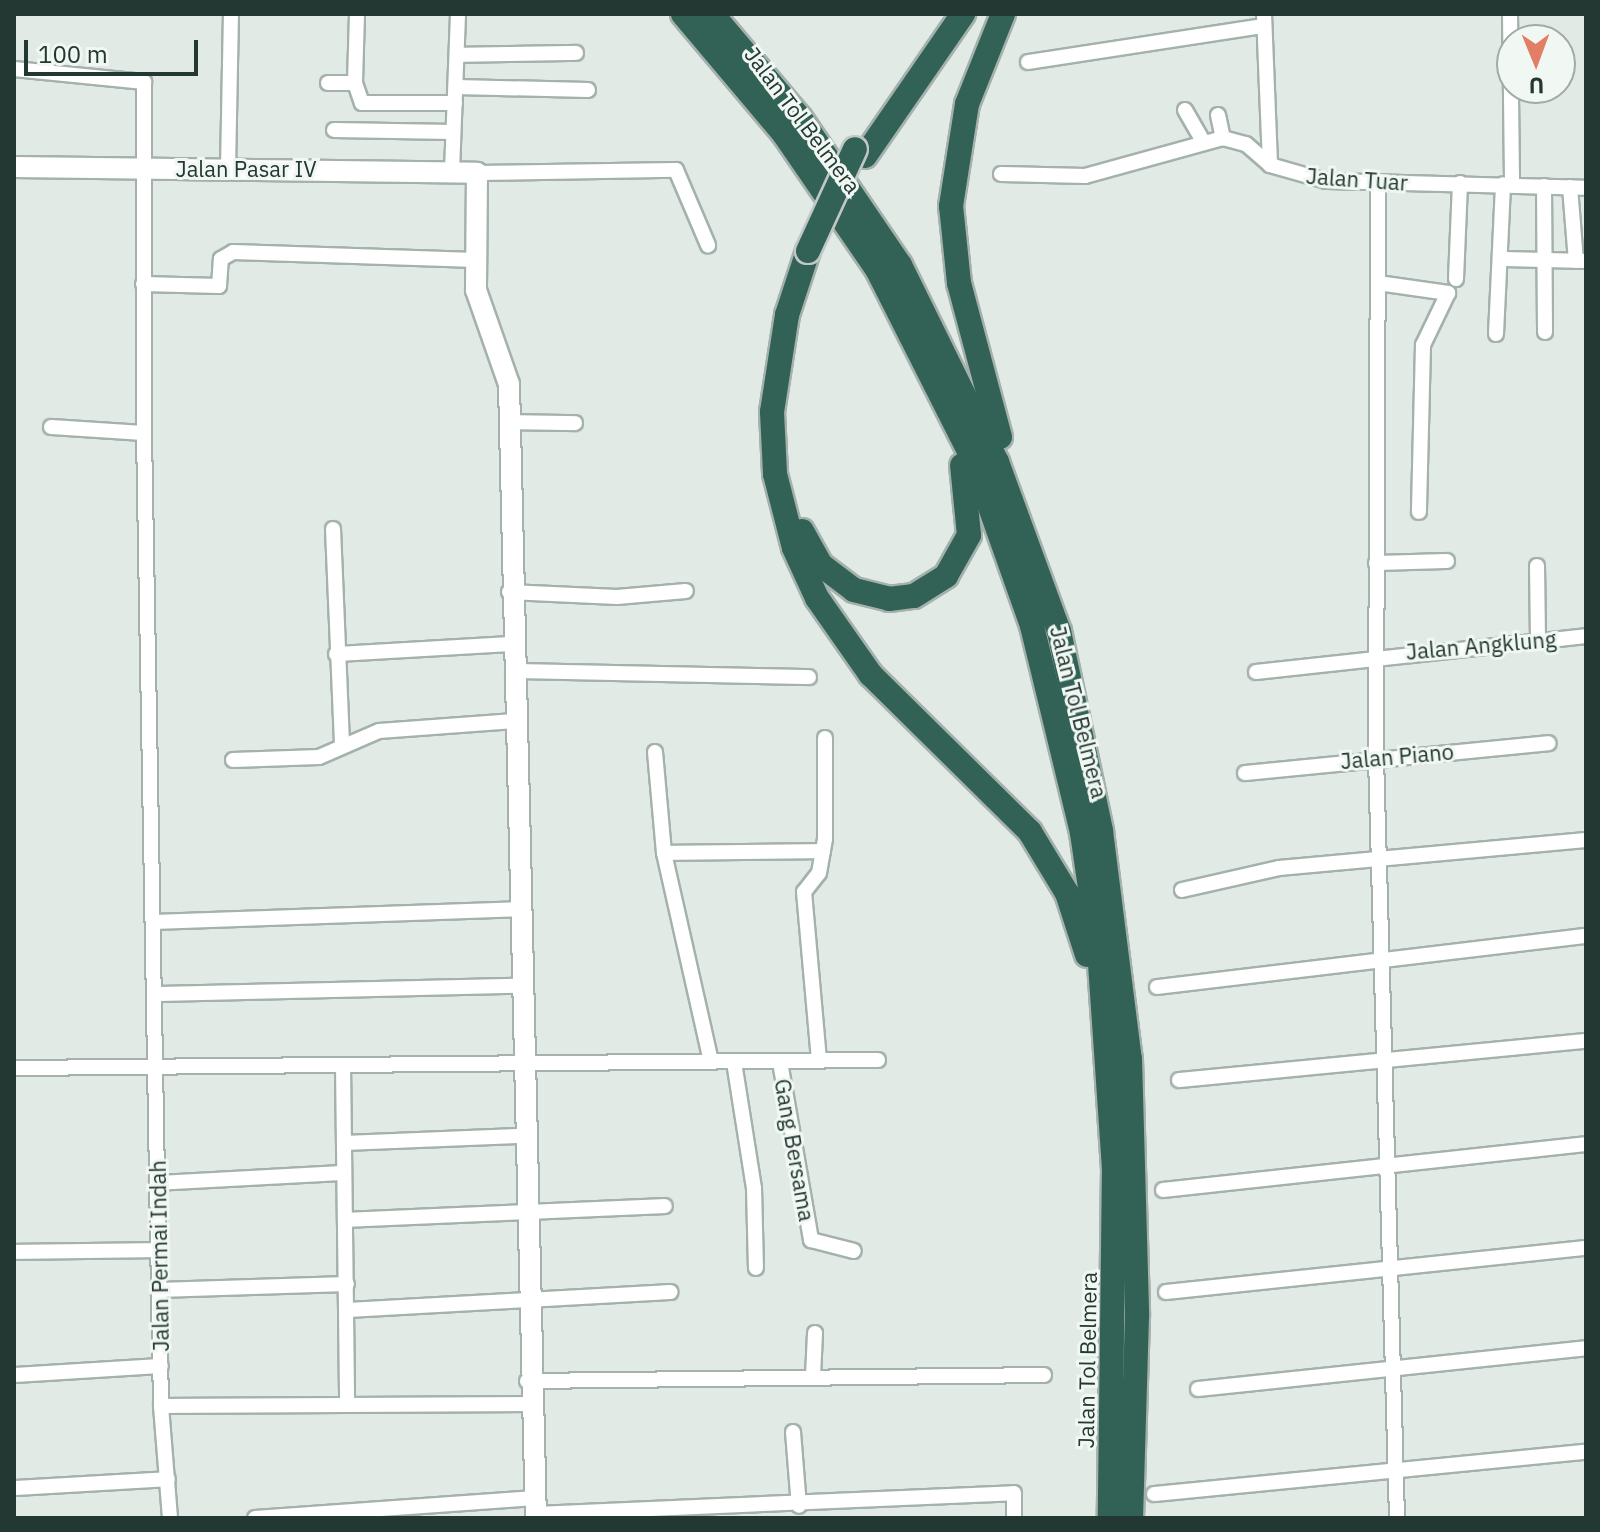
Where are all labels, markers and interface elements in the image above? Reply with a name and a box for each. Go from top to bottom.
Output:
scale bar [28,24,202,74]
north arrow [1496,24,1576,104]
text: 100 m [38,38,108,70]
street label: Jalan Tol Belmera [739,42,867,198]
text: U [1529,72,1544,101]
street label: Jalan Pasar IV [175,156,317,182]
street label: Jalan Tuar [1305,162,1409,196]
street label: Jalan Tol Belmera [1045,623,1113,801]
street label: Jalan Angklung [1405,625,1557,665]
street label: Jalan Piano [1339,738,1455,774]
street label: Gang Bersama [769,1077,821,1223]
street label: Jalan Permai Indah [144,1160,174,1352]
street label: Jalan Tol Belmera [1072,1272,1102,1448]

